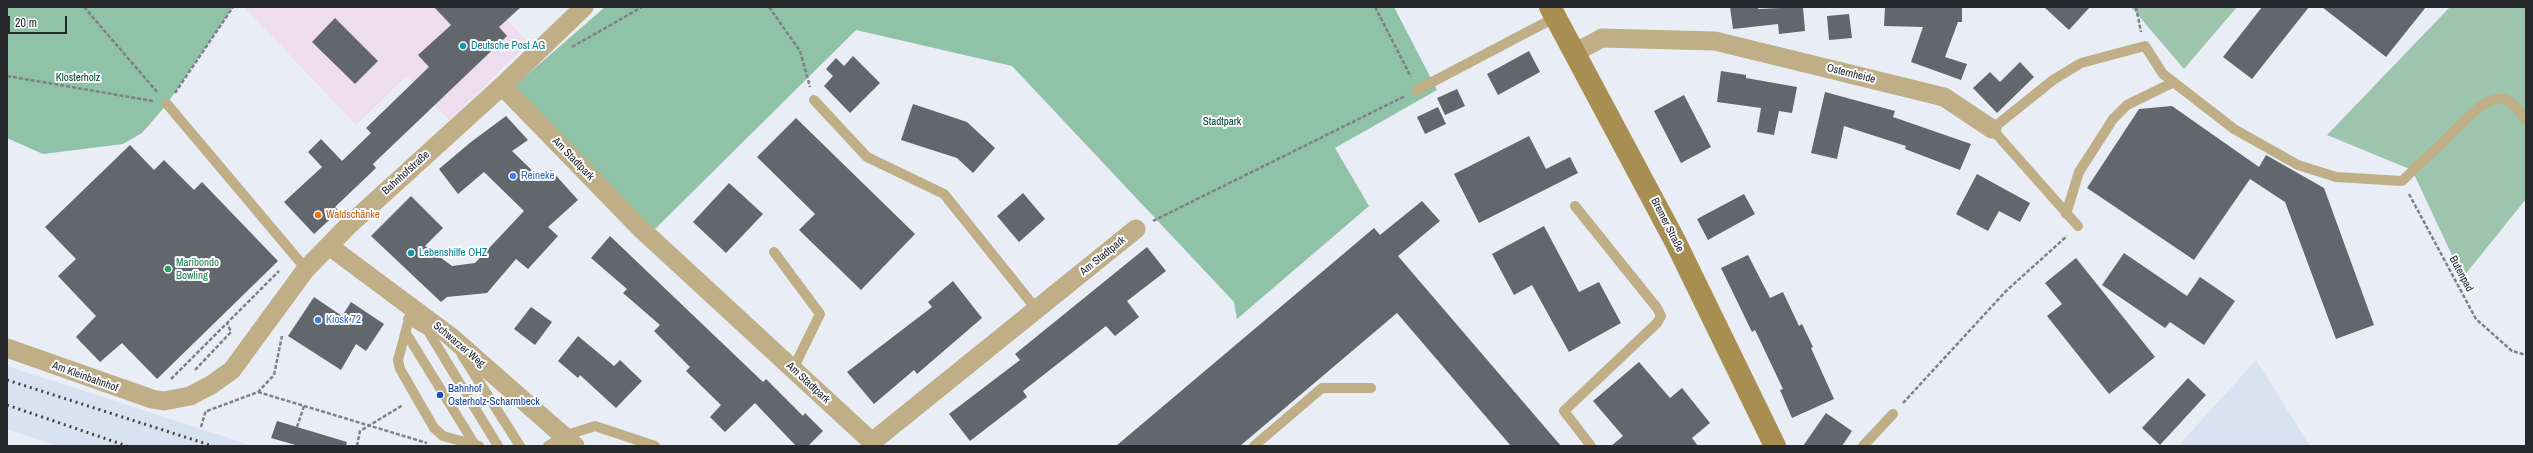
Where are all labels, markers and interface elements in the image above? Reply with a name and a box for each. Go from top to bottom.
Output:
scale bar [10,8,69,34]
text: 20 m [15,15,37,31]
place label: Deutsche Post AG [471,39,545,53]
marker: Deutsche Post AG [458,41,468,51]
street label: Osternheide [1825,62,1877,86]
park label: Klosterholz [56,71,100,85]
park label: Stadtpark [1203,115,1241,129]
street label: Am Stadtpark [549,135,597,183]
street label: Bahnhofstraße [380,148,432,198]
place label: Reineke [521,169,555,183]
marker: Reineke [508,171,518,181]
street label: Bremer Straße [1648,196,1686,254]
place label: Waldschänke [326,208,380,222]
marker: Waldschänke [313,210,323,220]
street label: Am Stadtpark [1078,234,1128,278]
place label: Lebenshilfe OHZ [419,246,487,260]
marker: Lebenshilfe OHZ [406,248,416,258]
street label: Butenpad [2446,254,2476,294]
place label: Maribondo Bowling [176,256,219,282]
marker: Maribondo Bowling [163,264,173,274]
place label: Kiosk 72 [326,313,361,327]
marker: Kiosk 72 [313,315,323,325]
street label: Schwarzer Weg [430,320,488,370]
street label: Am Kleinbahnhof [50,359,120,395]
street label: Am Stadtpark [784,360,832,406]
place label: Bahnhof Osterholz-Scharmbeck [448,382,540,408]
marker: Bahnhof Osterholz-Scharmbeck [435,390,445,400]

